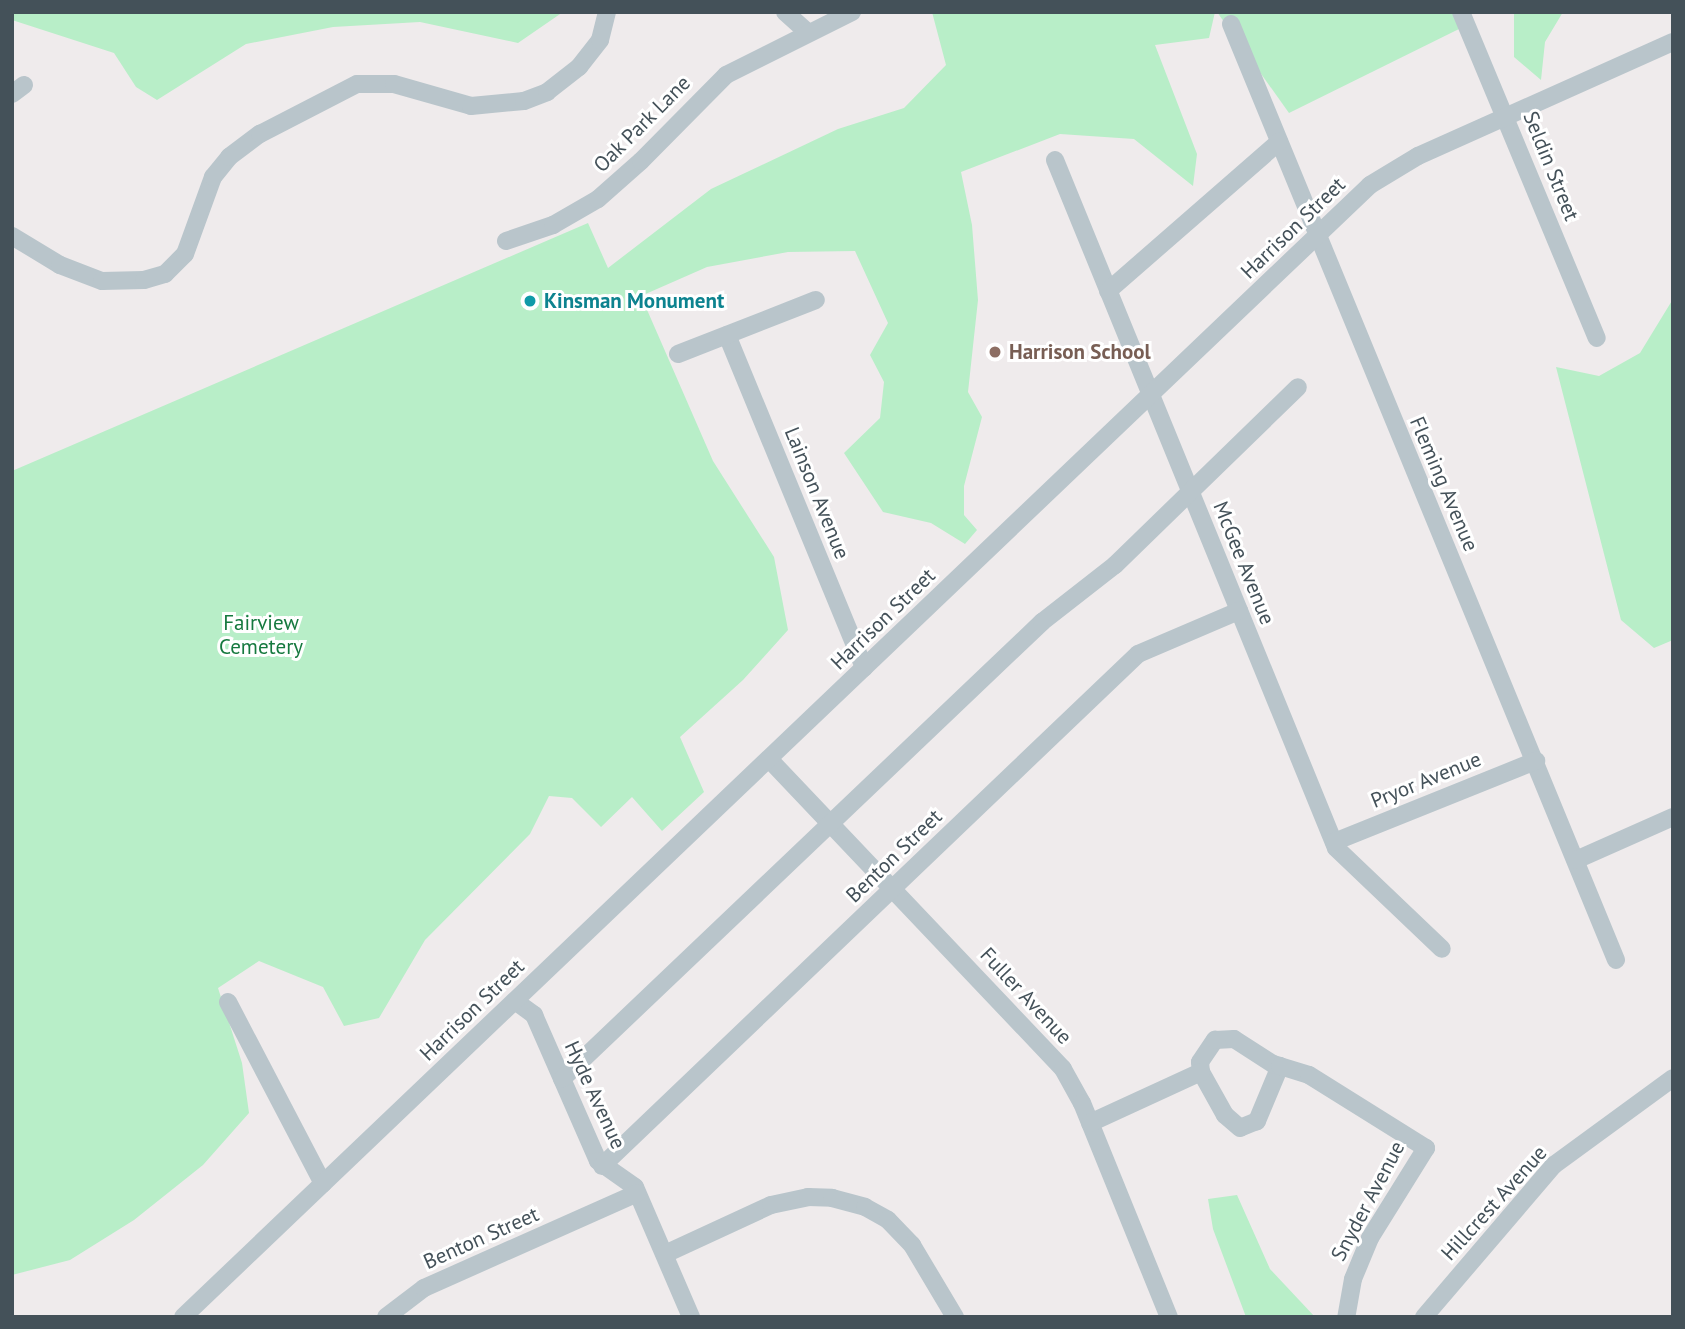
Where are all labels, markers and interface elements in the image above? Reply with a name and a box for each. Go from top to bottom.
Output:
street label: Oak Park Lane [588,70,696,178]
street label: Seldin Street [1518,108,1584,224]
street label: Harrison Street [1236,172,1350,284]
place label: Kinsman Monument [544,288,724,314]
marker: Kinsman Monument [522,293,538,309]
place label: Harrison School [1009,339,1151,365]
marker: Harrison School [987,344,1003,360]
street label: Fleming Avenue [1404,413,1484,555]
street label: Lainson Avenue [779,423,855,563]
street label: McGee Avenue [1208,497,1280,629]
street label: Harrison Street [826,563,940,675]
park label: Fairview Cemetery [219,610,303,660]
street label: Pryor Avenue [1367,746,1485,814]
street label: Benton Street [841,804,947,908]
street label: Fuller Avenue [975,942,1077,1050]
street label: Harrison Street [415,954,529,1066]
street label: Hyde Avenue [559,1037,631,1153]
street label: Snyder Avenue [1326,1136,1410,1266]
street label: Hillcrest Avenue [1436,1140,1552,1266]
street label: Benton Street [420,1201,542,1275]

